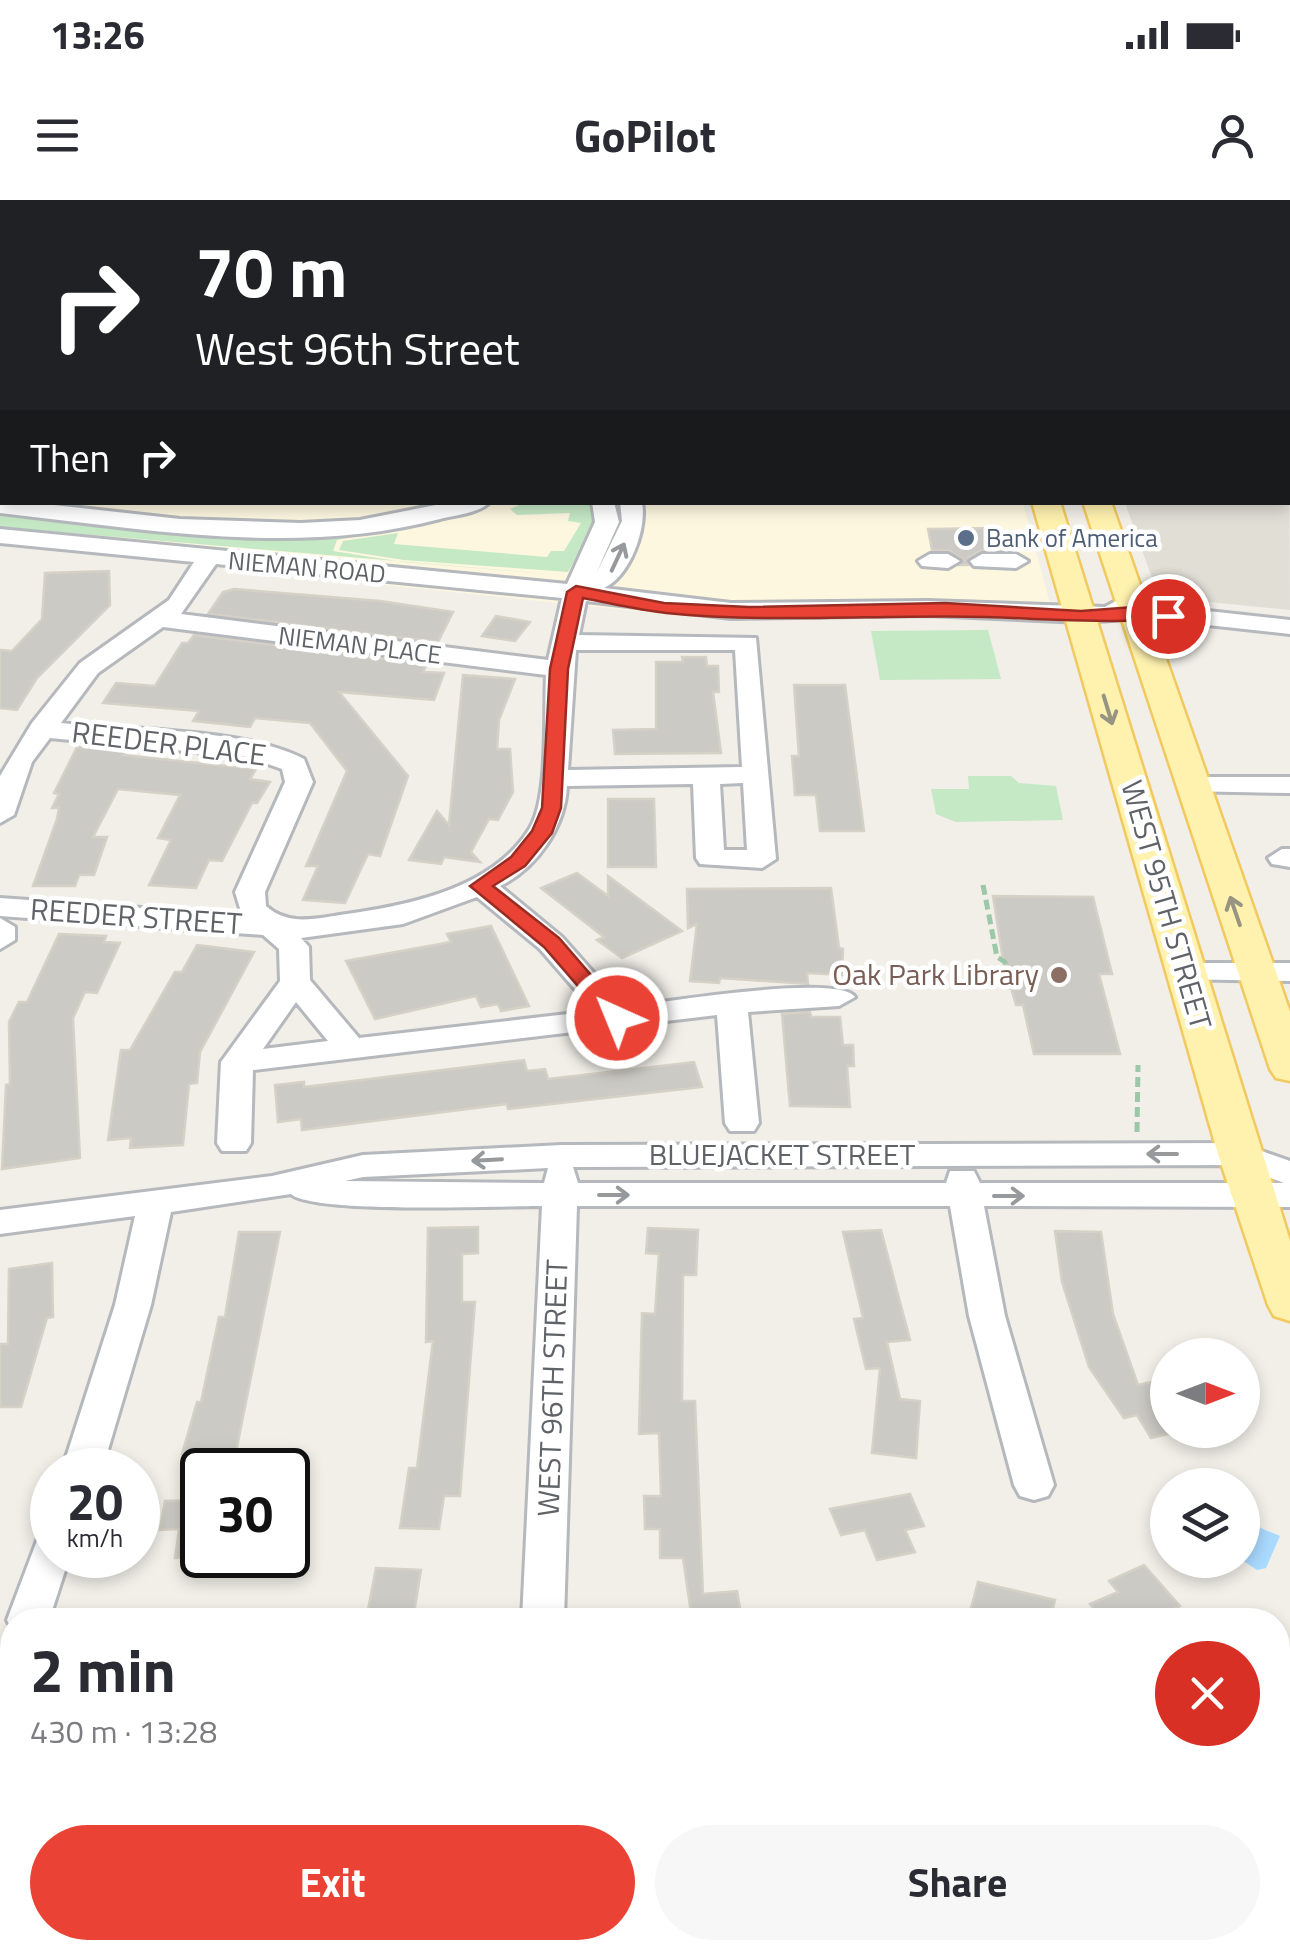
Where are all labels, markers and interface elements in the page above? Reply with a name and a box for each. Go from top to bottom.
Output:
text: 13:26 [50,6,145,64]
text: GoPilot [574,101,716,169]
icon: menu [30,108,85,163]
icon: person [1205,108,1260,163]
text: 70 m [195,218,348,324]
icon: right [30,240,160,370]
text: West 96th Street [195,314,520,382]
text: Then [30,429,110,487]
icon: right [130,430,185,485]
place label: Bank of America [986,519,1158,557]
marker: Bank of America [955,527,977,549]
street label: NIEMAN ROAD [227,541,387,593]
one-way arrow [609,542,628,572]
pin [1126,574,1211,659]
icon: arrive [1141,589,1196,644]
street label: NIEMAN PLACE [276,616,444,674]
one-way arrow [1100,694,1118,725]
street label: REEDER PLACE [69,708,269,778]
street label: WEST 95TH STREET [1109,775,1225,1035]
street label: REEDER STREET [29,886,244,946]
one-way arrow [1225,896,1243,928]
place label: Oak Park Library [832,951,1039,997]
marker: Oak Park Library [1048,964,1070,986]
position arrow [565,966,669,1070]
street label: BLUEJACKET STREET [649,1131,915,1177]
one-way arrow [1146,1144,1178,1164]
one-way arrow [471,1151,503,1170]
one-way arrow [598,1186,630,1204]
one-way arrow [992,1186,1025,1206]
street label: WEST 96TH STREET [525,1258,579,1517]
north arrow [1150,1338,1260,1448]
map controls [1150,1338,1260,1578]
speed limit sign: 30 [180,1448,310,1578]
text: 20 [67,1463,123,1539]
button: layers [1150,1468,1260,1578]
text: km/h [67,1519,123,1557]
text: 2 min [30,1624,176,1715]
button: close [1155,1641,1260,1746]
text: 430 m · 13:28 [30,1707,217,1755]
button: Exit [30,1825,635,1940]
button: Share [655,1825,1260,1940]

